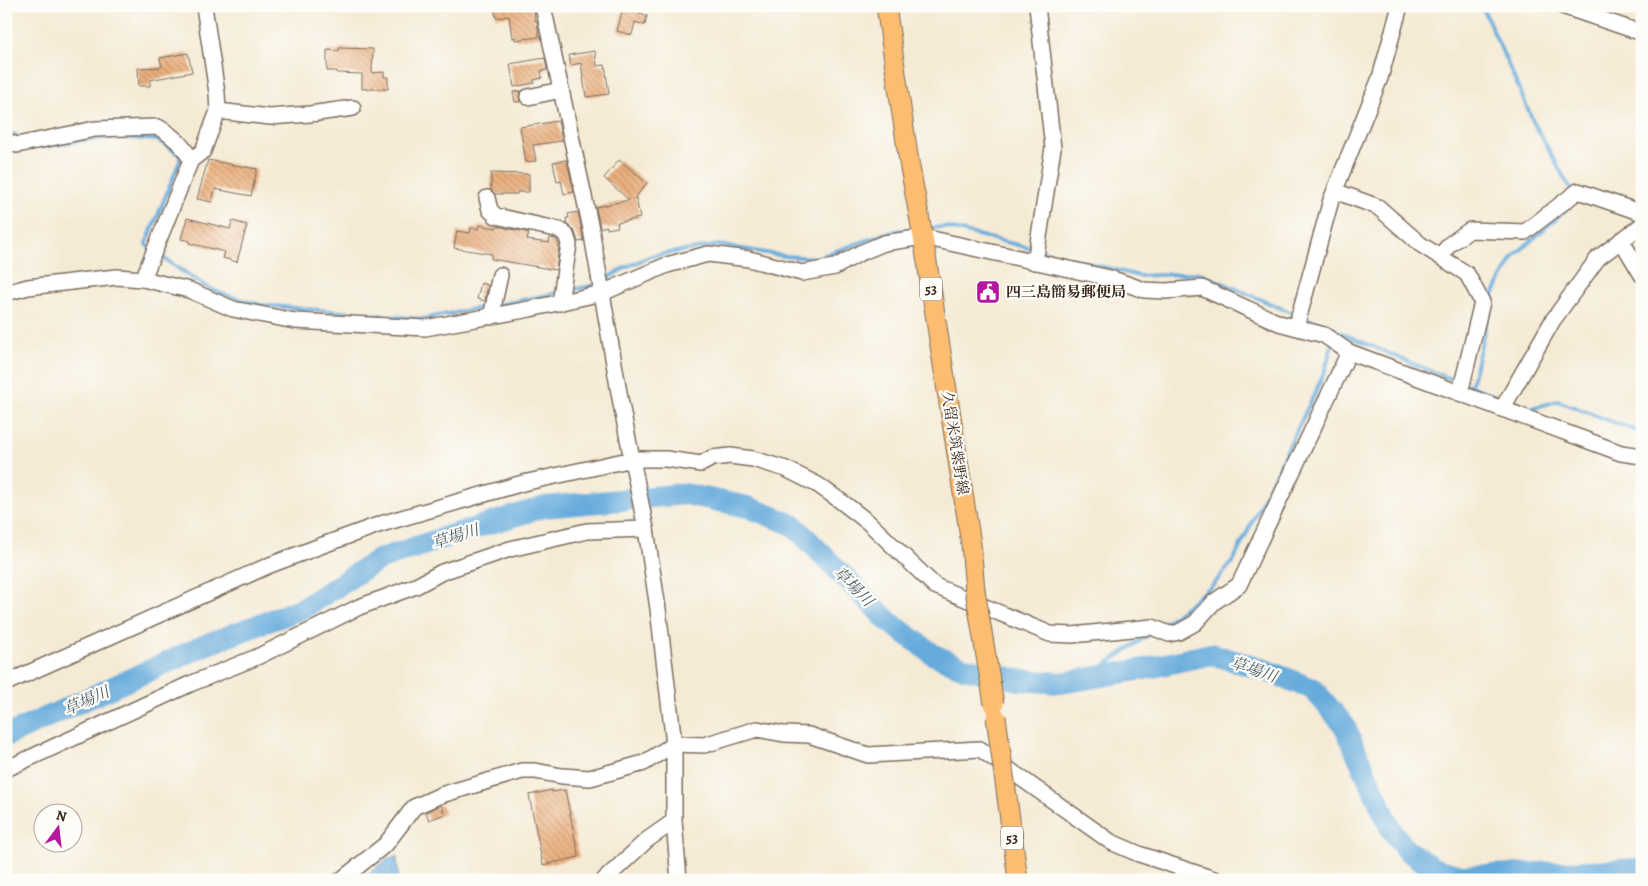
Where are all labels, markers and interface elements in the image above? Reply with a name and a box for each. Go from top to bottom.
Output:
road number: 53 [920,278,942,300]
public building icon: 四三島簡易郵便局 [975,279,1001,305]
place label: 四三島簡易郵便局 [1006,282,1126,302]
street label: 久留米筑紫野線 [937,390,973,496]
water label: 草場川 [429,518,483,555]
water label: 草場川 [829,562,879,613]
water label: 草場川 [1227,652,1282,689]
water label: 草場川 [60,680,115,721]
north arrow [32,804,82,854]
text: N [54,805,69,826]
road number: 53 [1001,826,1023,850]

